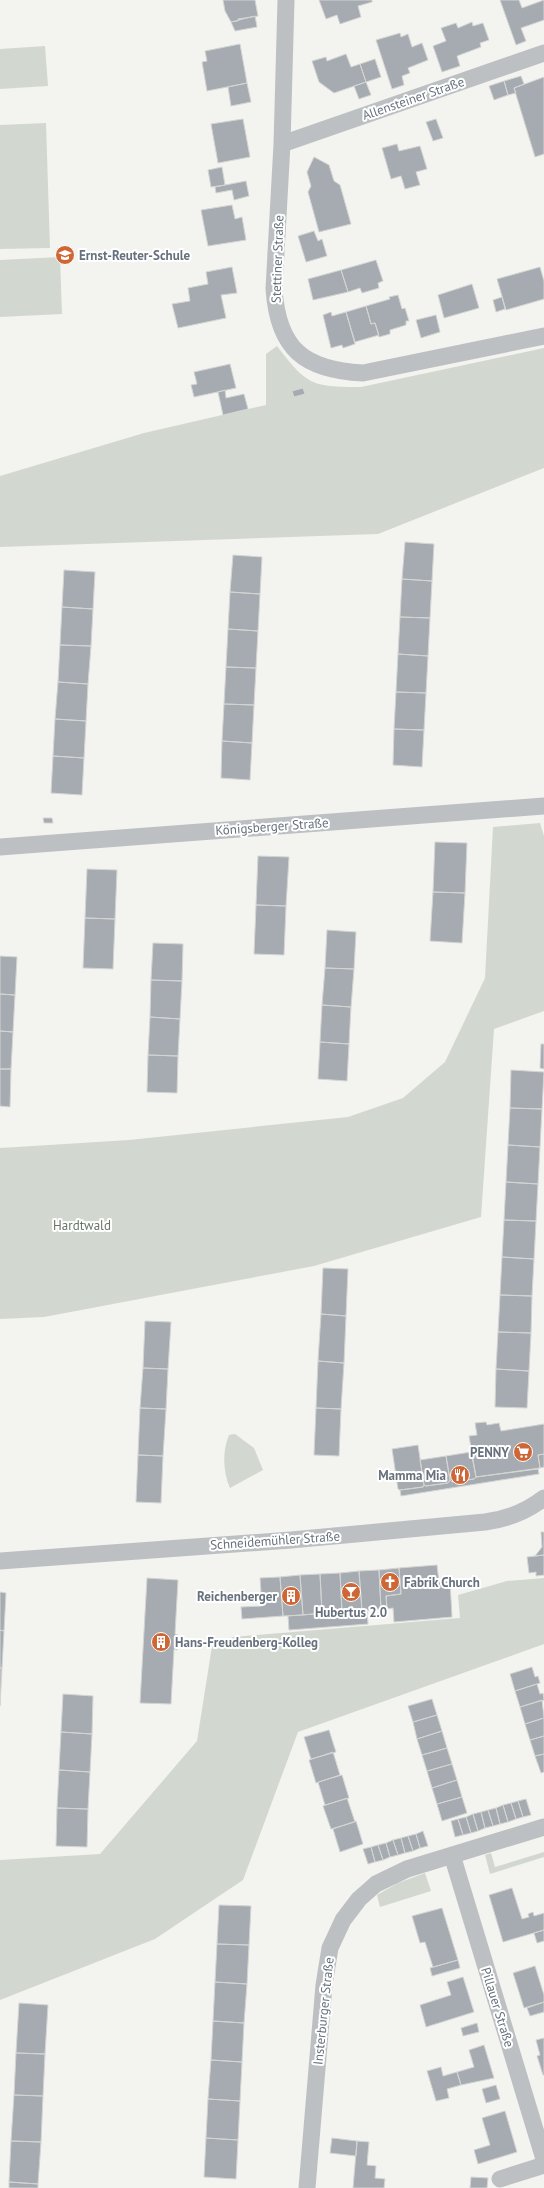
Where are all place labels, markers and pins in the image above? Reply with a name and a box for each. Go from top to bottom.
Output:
school or university icon: Ernst-Reuter-Schule [54,244,76,266]
place label: Ernst-Reuter-Schule [79,247,190,264]
supermarket icon: PENNY [512,1441,534,1463]
place label: PENNY [470,1444,509,1461]
restaurant icon: Mamma Mia [449,1464,471,1486]
place label: Mamma Mia [378,1467,446,1484]
church icon: Fabrik Church [379,1571,401,1593]
place label: Fabrik Church [404,1574,480,1591]
bar icon: Hubertus 2.0 [340,1581,362,1603]
building icon: Reichenberger [280,1585,302,1607]
place label: Reichenberger [197,1588,277,1605]
place label: Hubertus 2.0 [315,1604,387,1621]
building icon: Hans-Freudenberg-Kolleg [150,1631,172,1653]
place label: Hans-Freudenberg-Kolleg [175,1634,318,1651]

